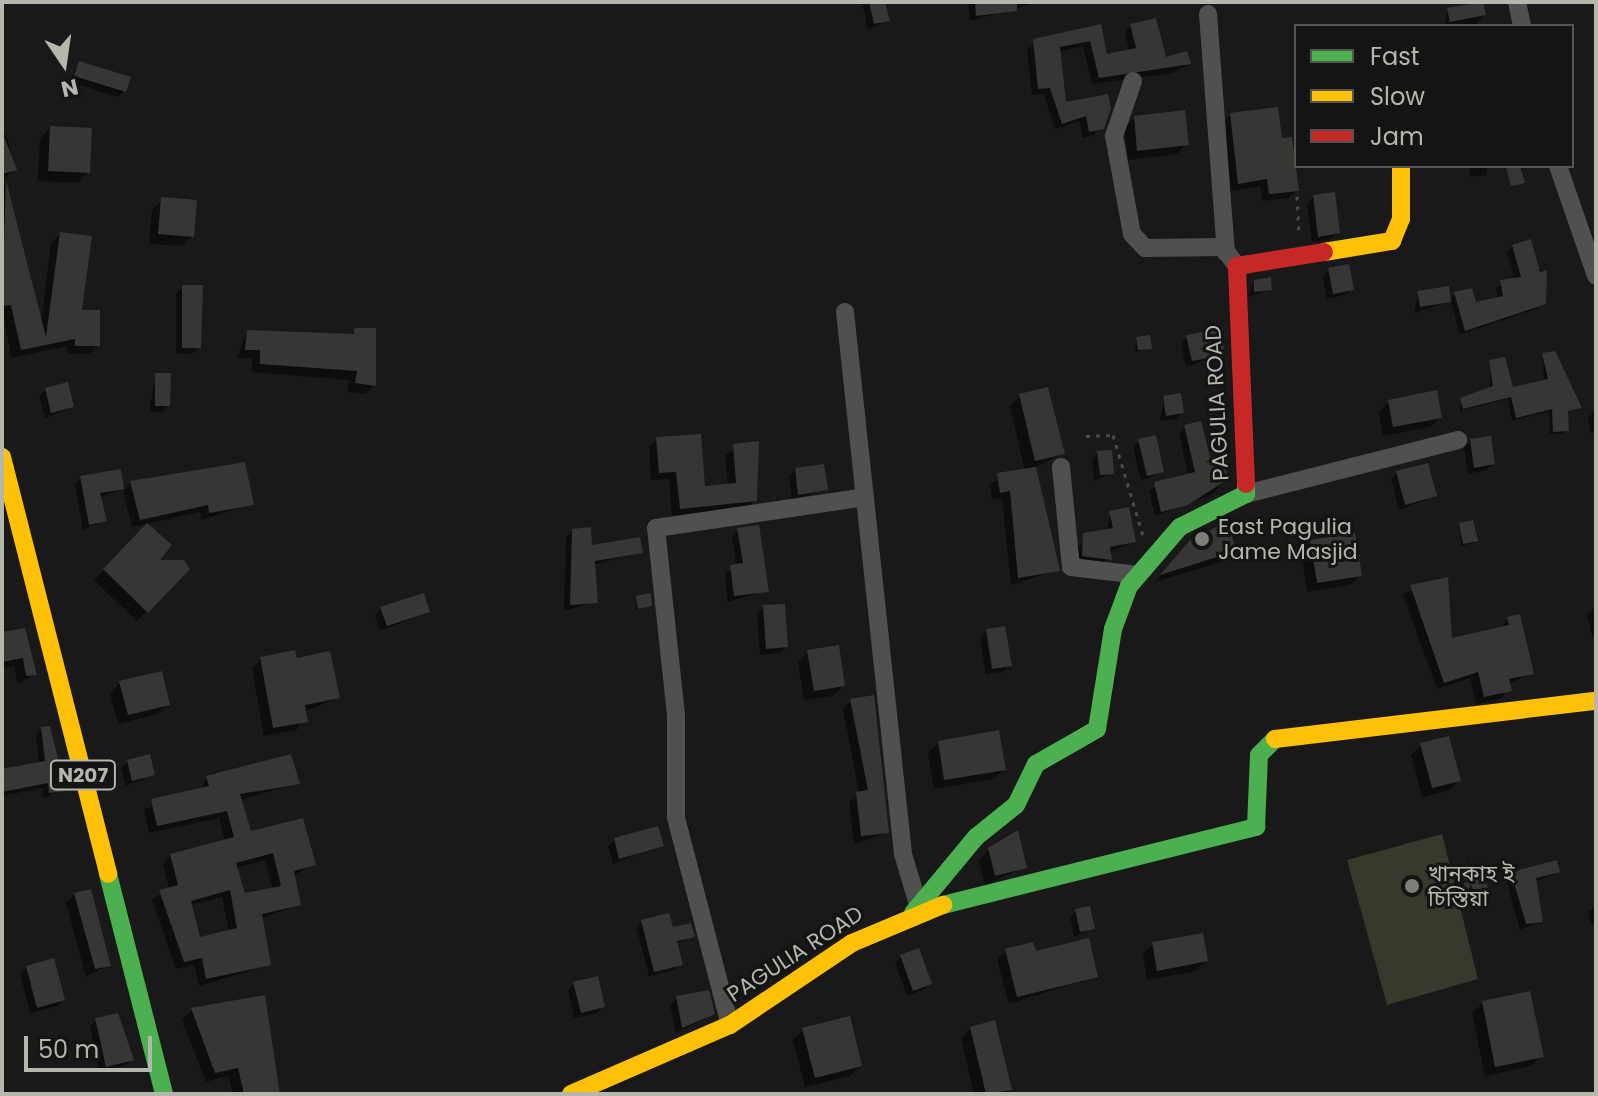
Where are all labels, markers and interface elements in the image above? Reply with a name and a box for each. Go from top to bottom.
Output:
north arrow [24,24,104,104]
legend [1294,24,1574,168]
text: Fast [1370,40,1420,73]
text: N [58,71,81,105]
text: Slow [1370,80,1425,113]
text: Jam [1370,120,1424,153]
street label: PAGULIA ROAD [1200,324,1234,482]
place label: East Pagulia Jame Masjid [1218,513,1358,564]
marker: East Pagulia Jame Masjid [1193,530,1211,548]
road number: N207 [49,759,117,791]
place label: খানকাহ ই চিস্তিয়া [1428,860,1515,912]
marker: খানকাহ ই চিস্তিয়া [1403,877,1421,895]
street label: PAGULIA ROAD [722,900,868,1008]
scale bar [28,1020,156,1070]
text: 50 m [38,1033,99,1066]

